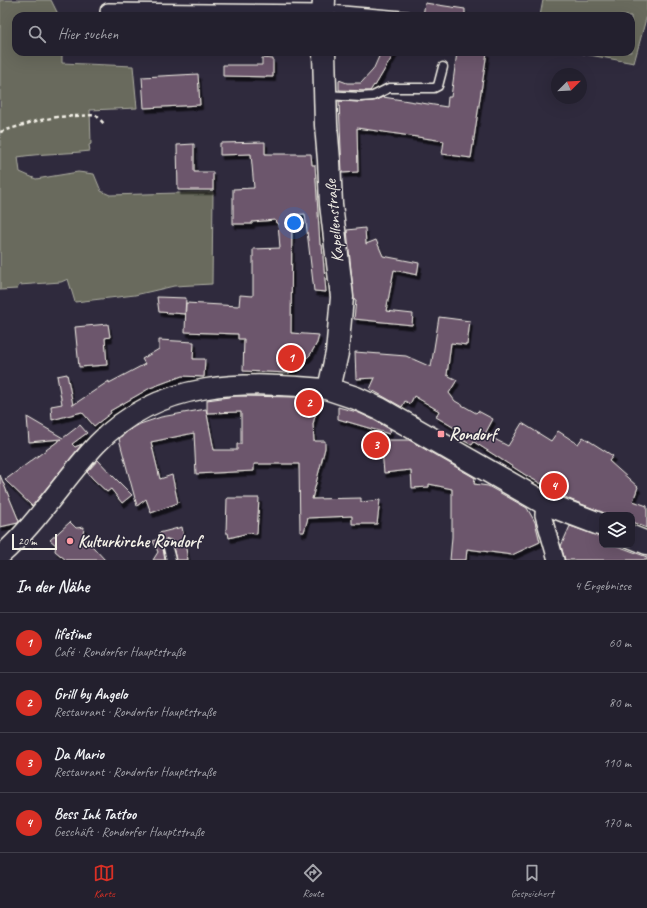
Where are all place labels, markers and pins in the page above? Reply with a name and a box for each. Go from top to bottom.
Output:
pin: 1 [278,343,304,373]
pin: 2 [296,388,322,418]
place label: Rondorf [449,424,500,445]
marker: Rondorf [436,429,446,439]
pin: 3 [363,430,389,460]
pin: 4 [541,471,567,501]
place label: Kulturkirche Rondorf [78,531,204,552]
marker: Kulturkirche Rondorf [65,536,75,546]

